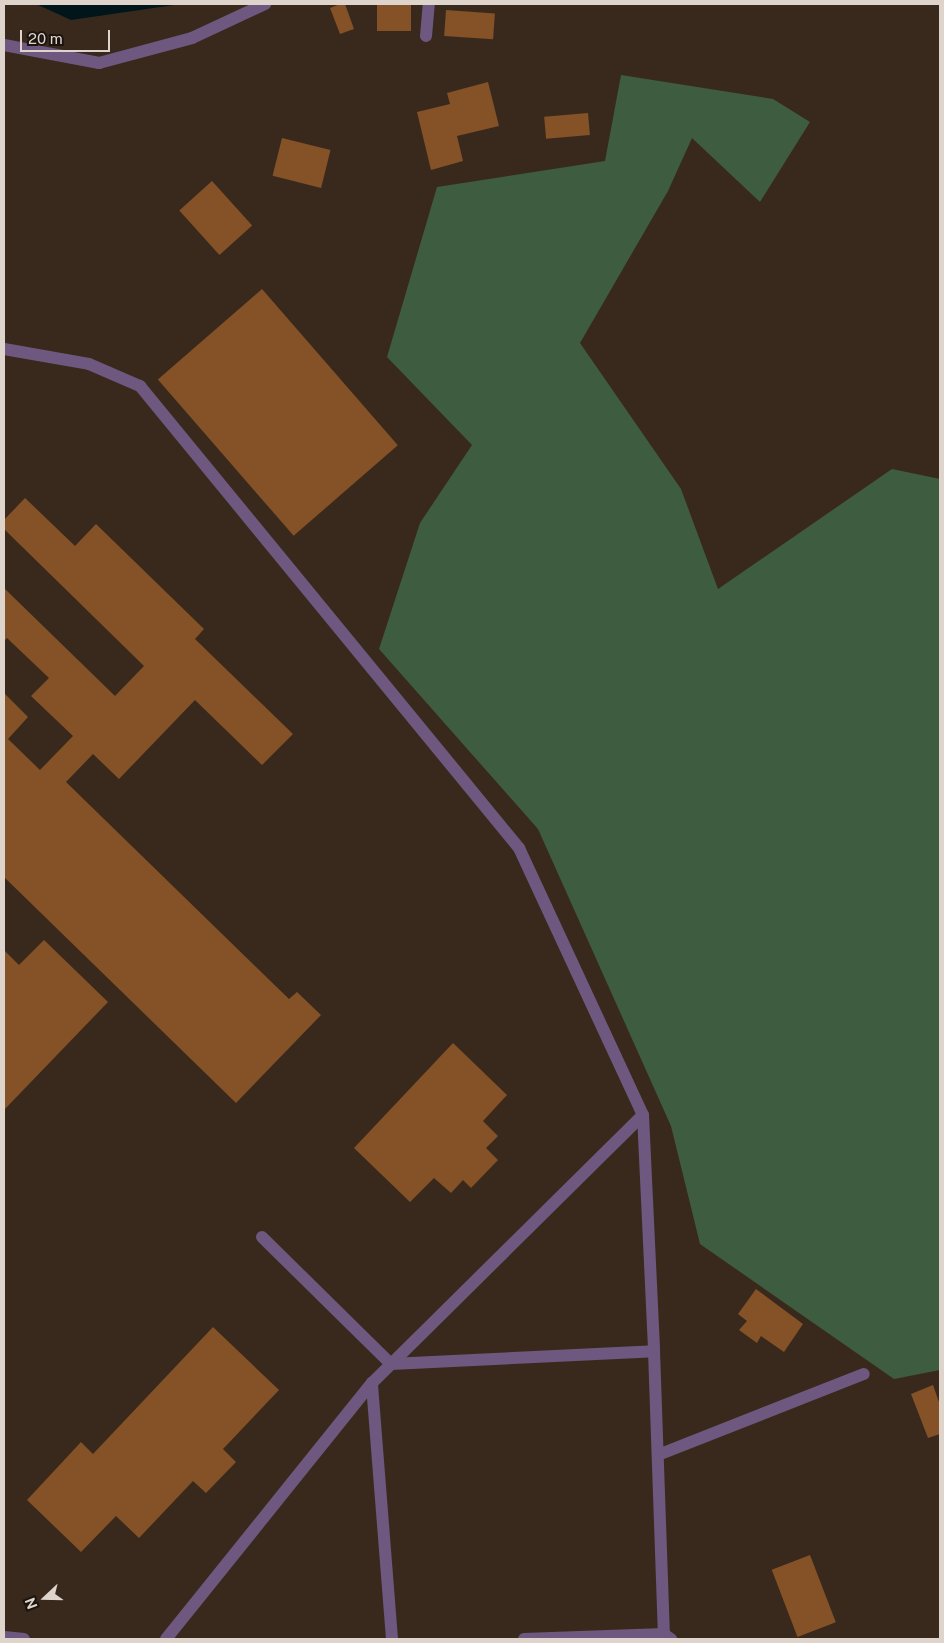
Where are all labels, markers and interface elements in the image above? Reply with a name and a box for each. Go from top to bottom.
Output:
scale bar [22,20,112,52]
text: 20 m [28,30,63,47]
north arrow [20,1573,70,1623]
text: N [22,1595,40,1611]

